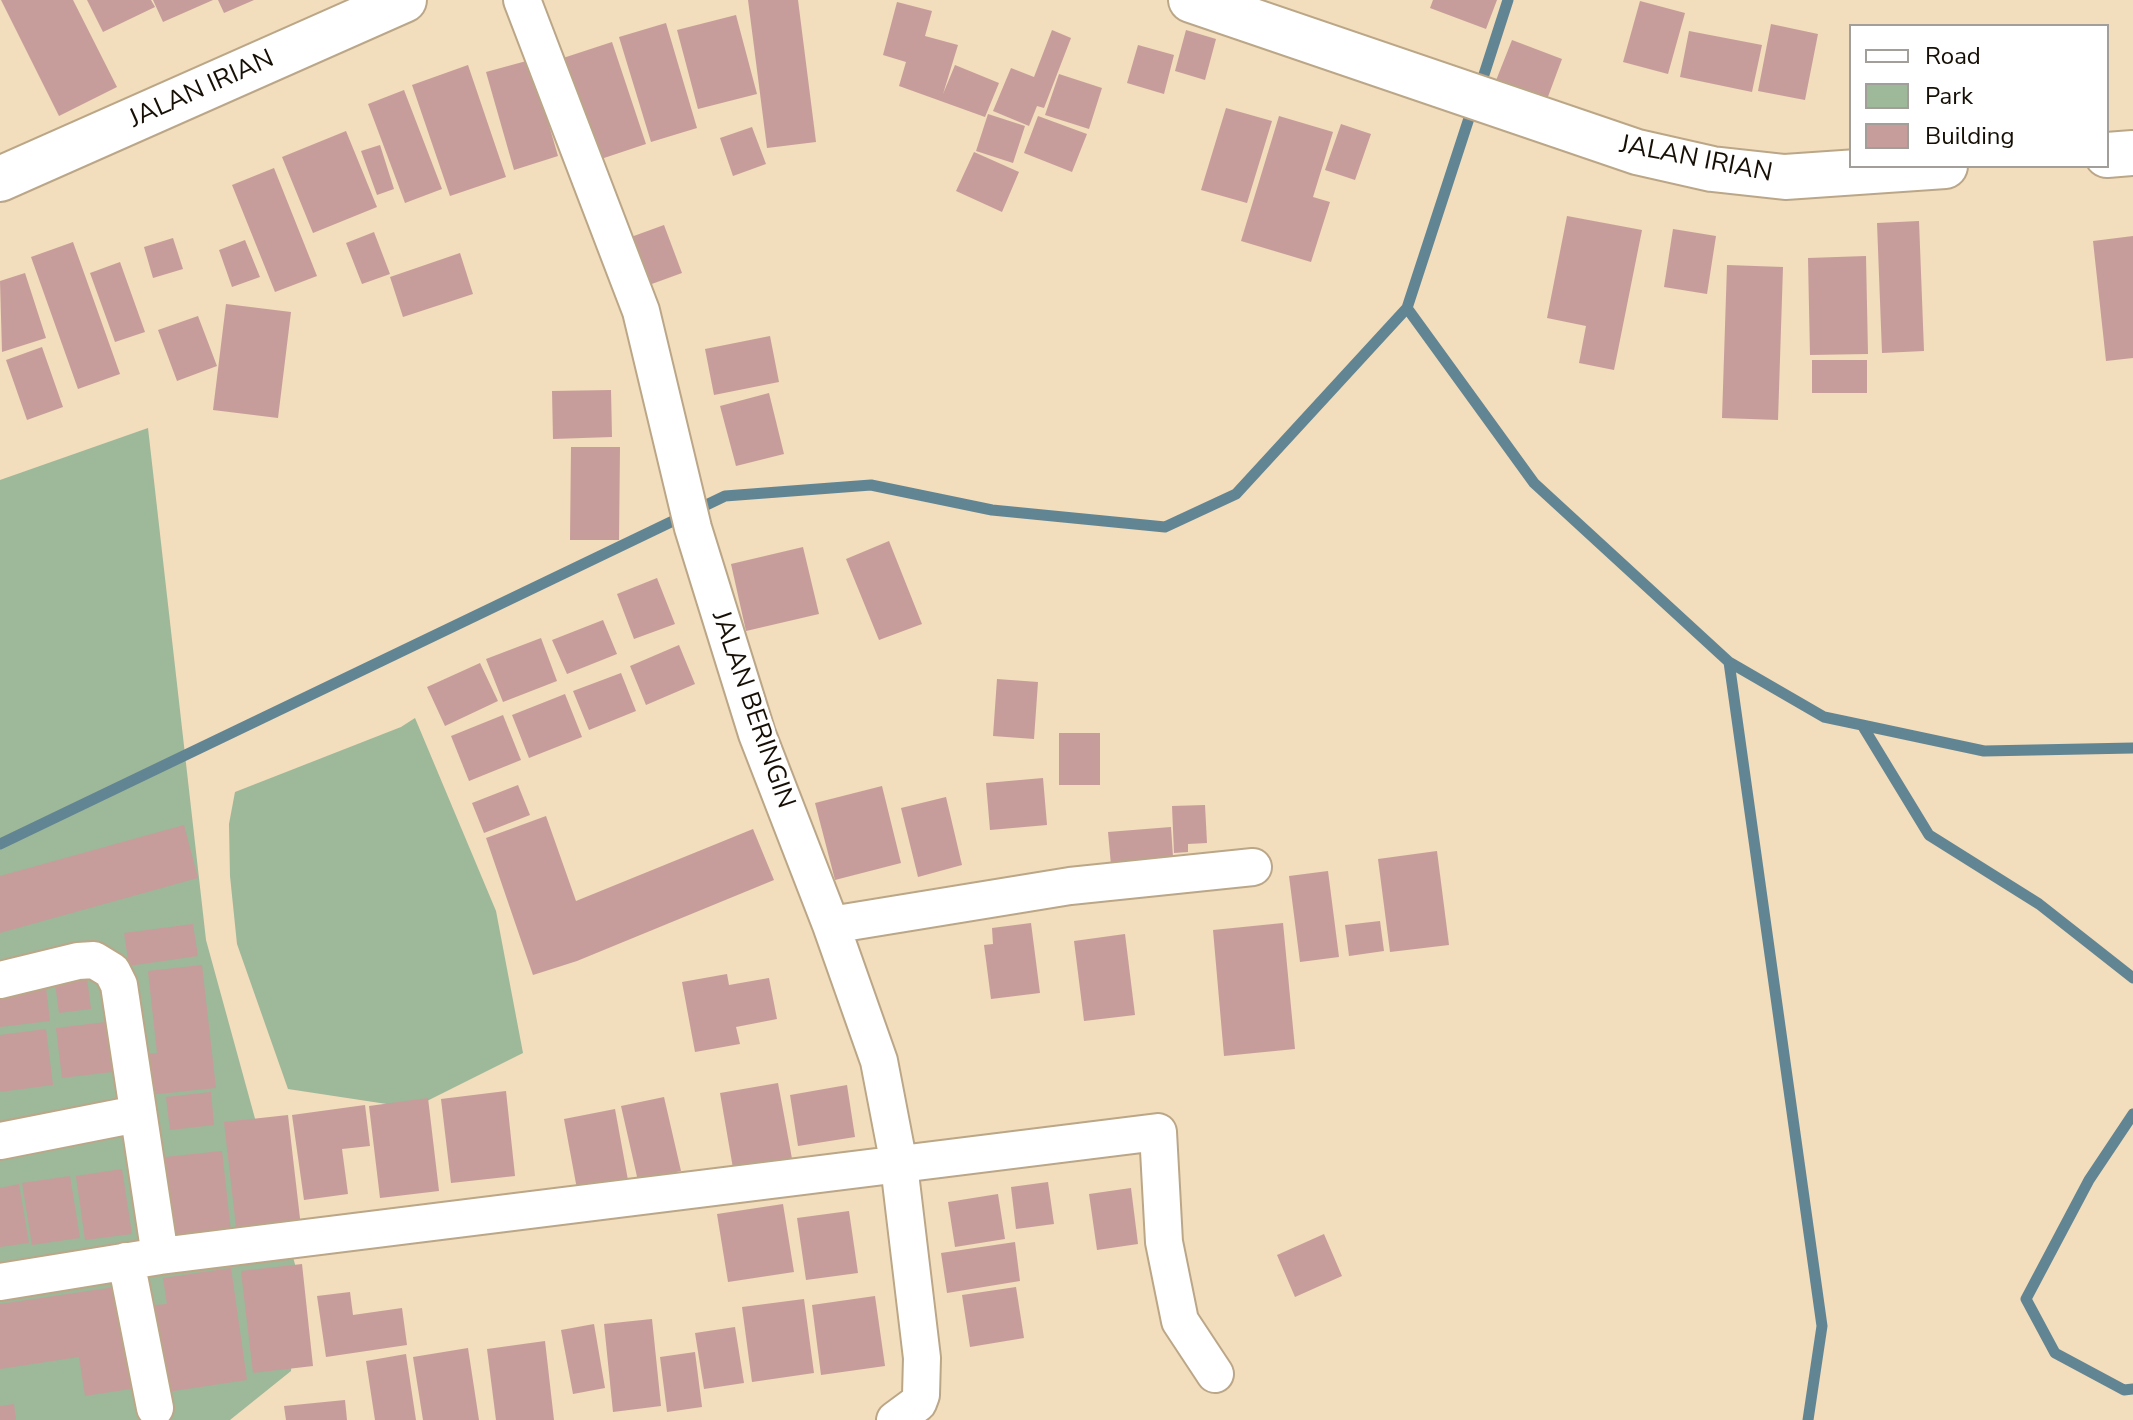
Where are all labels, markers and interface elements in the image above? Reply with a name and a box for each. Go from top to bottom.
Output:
legend [1849,24,2109,168]
text: Road [1925,40,1981,72]
street label: JALAN IRIAN [125,44,279,136]
text: Park [1925,80,1973,112]
text: Building [1925,120,2015,152]
street label: JALAN IRIAN [1617,130,1775,190]
street label: JALAN BERINGIN [704,607,800,813]

